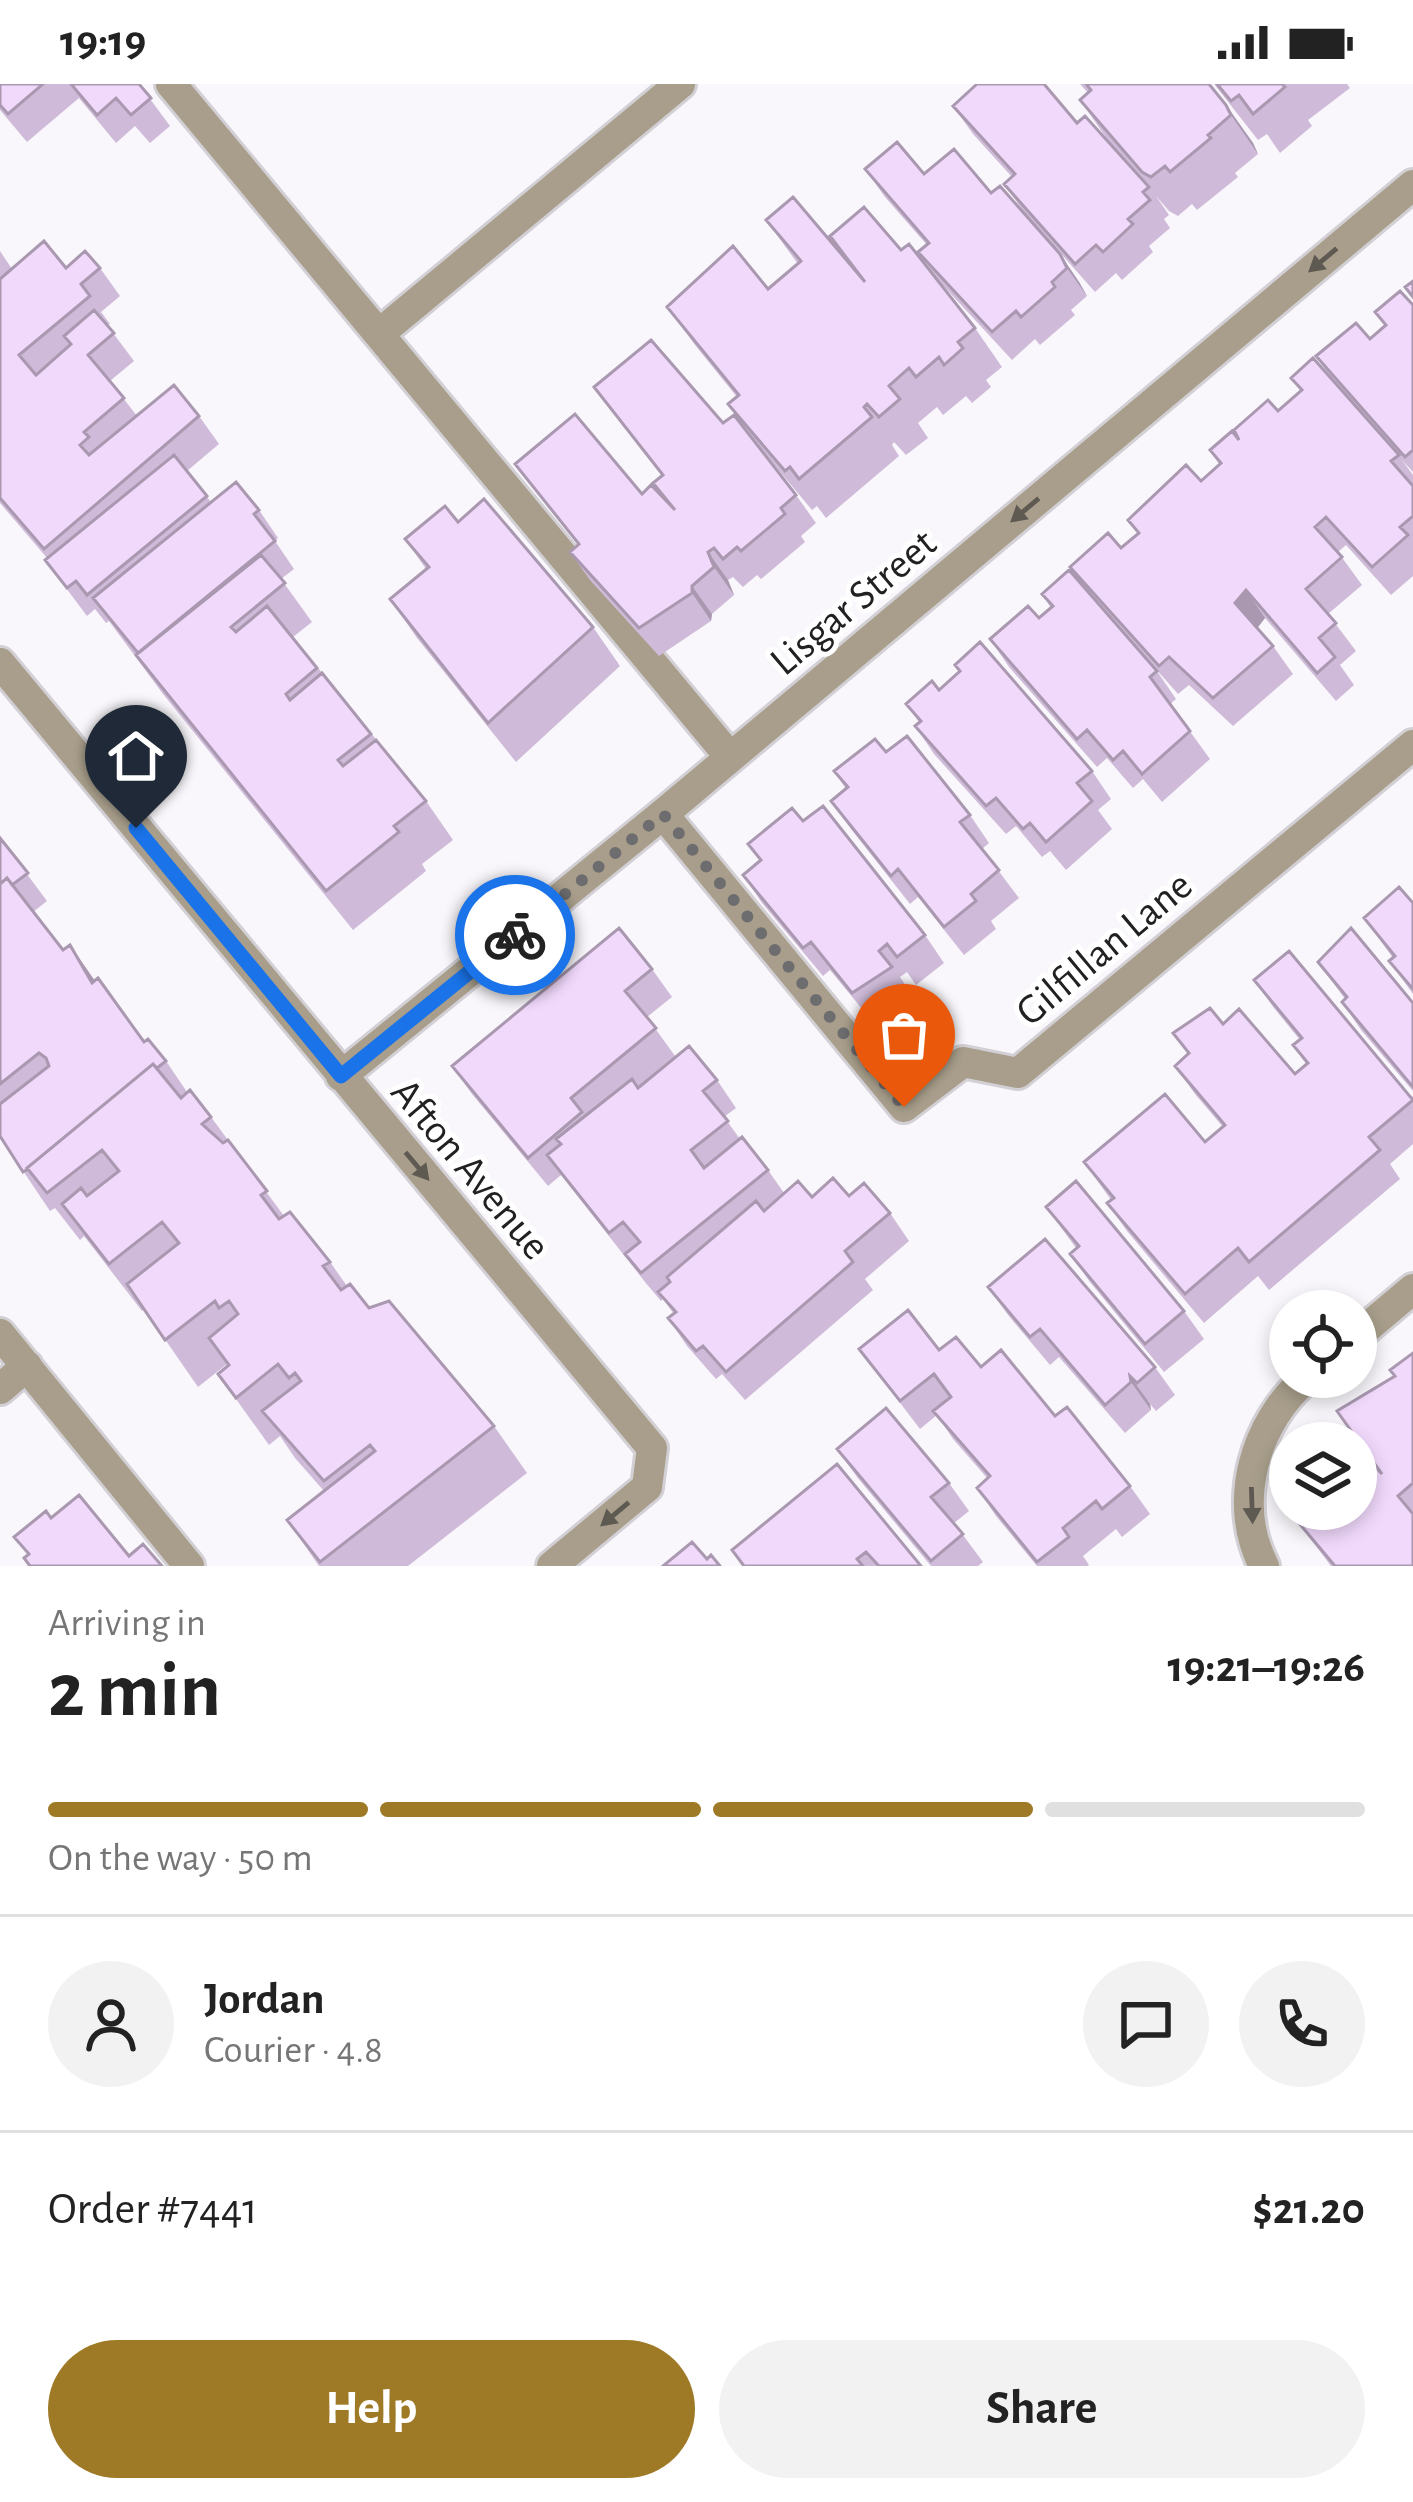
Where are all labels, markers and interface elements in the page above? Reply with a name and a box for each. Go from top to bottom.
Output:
text: 19:19 [60,19,146,64]
one-way arrow [1308,246,1338,272]
one-way arrow [1010,497,1040,523]
street label: Lisgar Street [763,522,944,683]
pin [85,705,187,828]
icon: home [103,723,169,789]
street label: Gilfillan Lane [1008,863,1200,1034]
courier [455,875,575,995]
icon: bike [482,902,548,968]
pin [853,984,955,1107]
icon: bag [871,1002,937,1068]
street label: Afton Avenue [383,1071,558,1268]
one-way arrow [403,1151,429,1181]
map controls [1269,1290,1377,1530]
button: locate [1269,1290,1377,1398]
button: layers [1269,1422,1377,1530]
one-way arrow [1242,1487,1261,1525]
one-way arrow [600,1500,630,1526]
text: Arriving in [48,1604,206,1643]
text: 19:21–19:26 [1167,1645,1365,1690]
text: 2 min [48,1653,221,1731]
text: On the way · 50 m [48,1839,313,1878]
button: person [48,1961,174,2087]
button: chat [1083,1961,1209,2087]
button: phone [1239,1961,1365,2087]
text: Jordan [204,1977,325,2022]
text: Courier · 4.8 [204,2031,383,2070]
text: Order #7441 [48,2187,258,2232]
text: $21.20 [1252,2187,1365,2232]
button: Help [48,2340,695,2478]
button: Share [719,2340,1365,2478]

